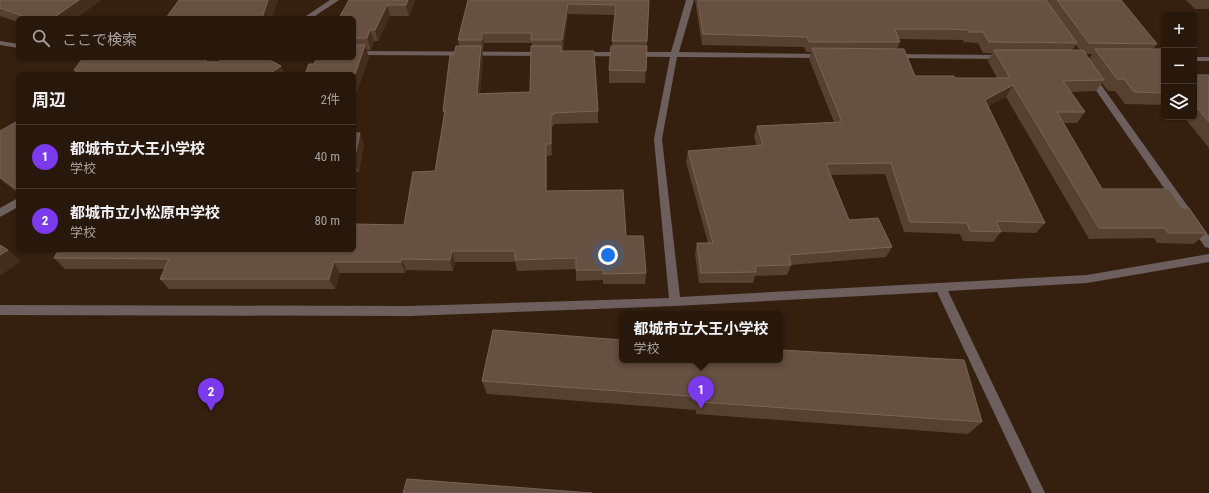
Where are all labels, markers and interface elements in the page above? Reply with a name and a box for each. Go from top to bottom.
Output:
map controls [1161,12,1197,120]
button: + [1161,12,1197,48]
search box [16,16,356,60]
icon: search [30,27,52,49]
text: ここで検索 [62,31,137,49]
button: − [1161,48,1197,84]
button: layers [1161,84,1197,120]
text: 周辺 [32,90,66,110]
text: 2件 [321,92,340,107]
text: 都城市立大王小学校 [70,140,205,158]
text: 1 [42,149,48,164]
text: 40 m [314,149,340,164]
text: 学校 [70,161,96,176]
text: 都城市立小松原中学校 [70,204,220,222]
text: 2 [42,213,48,228]
text: 80 m [314,213,340,228]
text: 学校 [70,225,96,240]
your location [598,245,618,265]
popup [619,311,783,363]
text: 都城市立大王小学校 [633,320,769,338]
text: 学校 [633,341,660,356]
pin: 1 [688,376,714,409]
pin: 2 [198,378,224,411]

